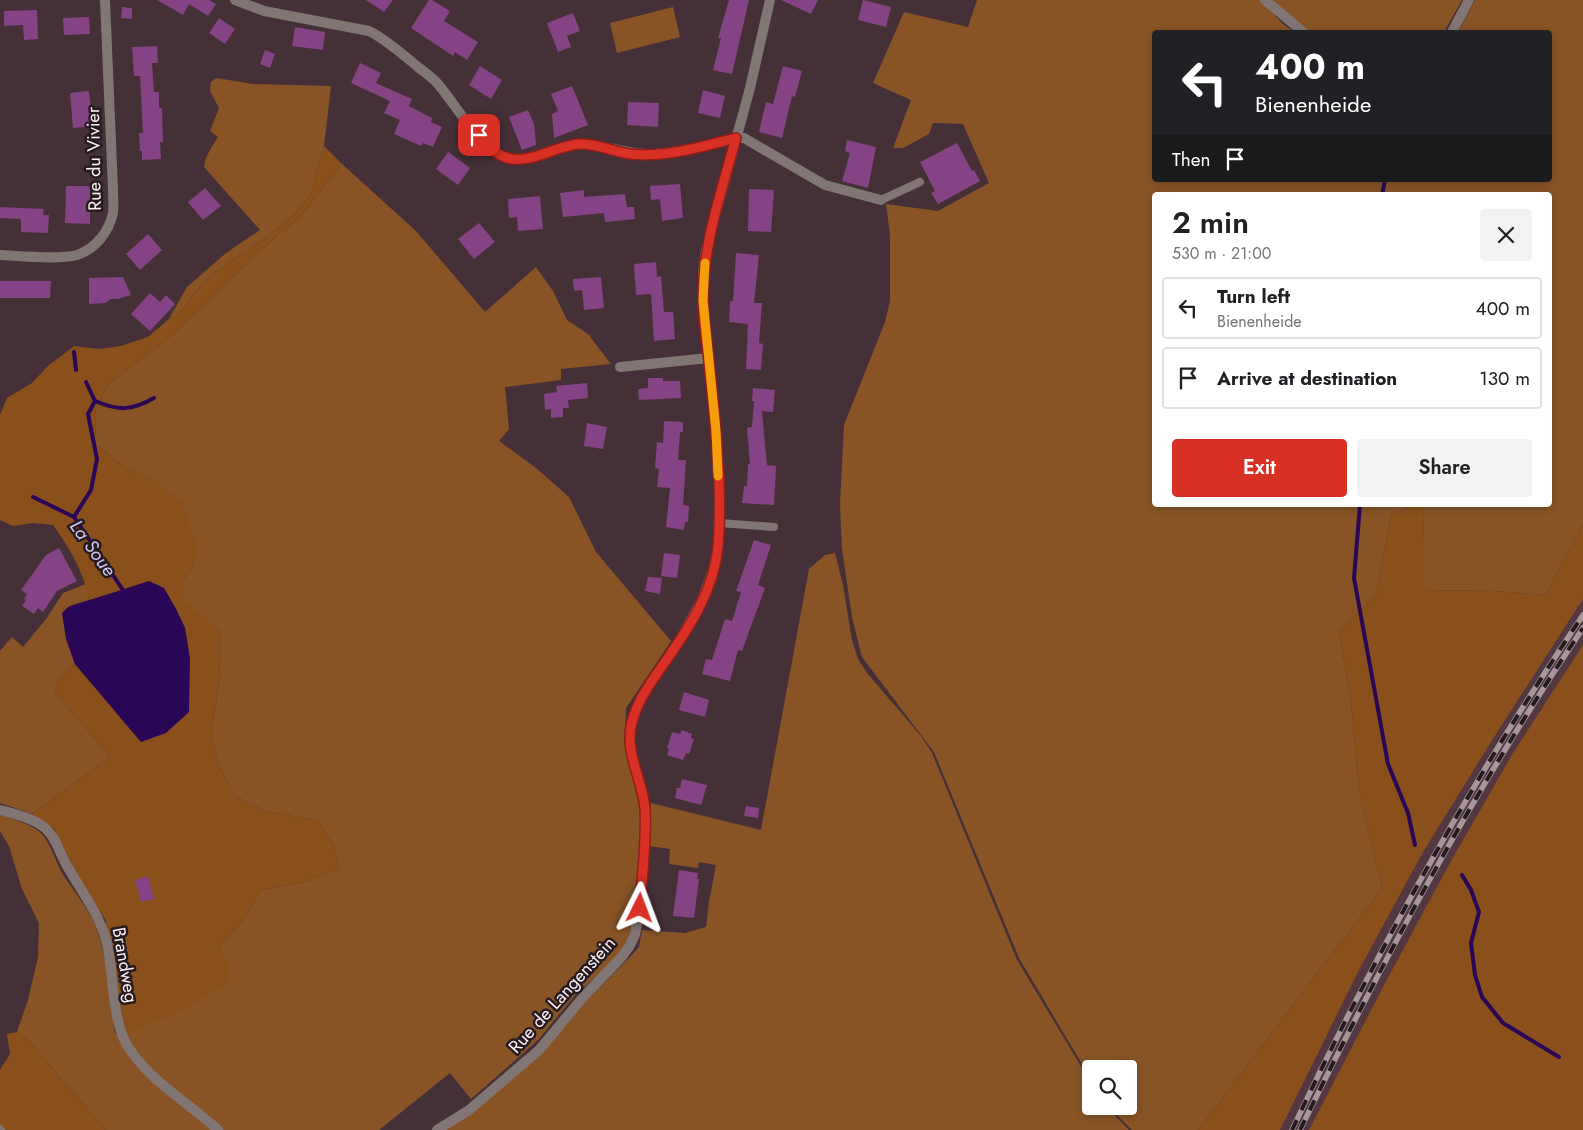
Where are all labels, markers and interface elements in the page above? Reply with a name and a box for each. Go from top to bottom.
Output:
text: 400 m [1255,42,1365,92]
icon: left [1172,50,1237,115]
text: Bienenheide [1255,88,1371,120]
street label: Rue du Vivier [80,106,108,211]
pin [458,114,500,156]
icon: arrive [465,121,493,149]
icon: arrive [1221,145,1249,173]
text: Then [1172,146,1211,173]
text: 2 min [1172,201,1249,244]
button: close [1480,209,1532,261]
text: 530 m · 21:00 [1172,242,1271,265]
text: Turn left [1217,283,1290,310]
icon: left [1174,294,1202,322]
text: 400 m [1476,295,1530,322]
text: Bienenheide [1217,310,1302,333]
icon: arrive [1174,364,1202,392]
text: Arrive at destination [1217,365,1397,392]
text: 130 m [1479,365,1530,392]
button: Exit [1172,439,1347,497]
button: Share [1357,439,1532,497]
water label: La Soue [63,514,123,582]
position arrow [613,881,665,933]
street label: Brandweg [106,925,144,1005]
street label: Rue de Langenstein [502,931,622,1059]
map controls [1082,1060,1137,1115]
button: search [1082,1060,1137,1115]

